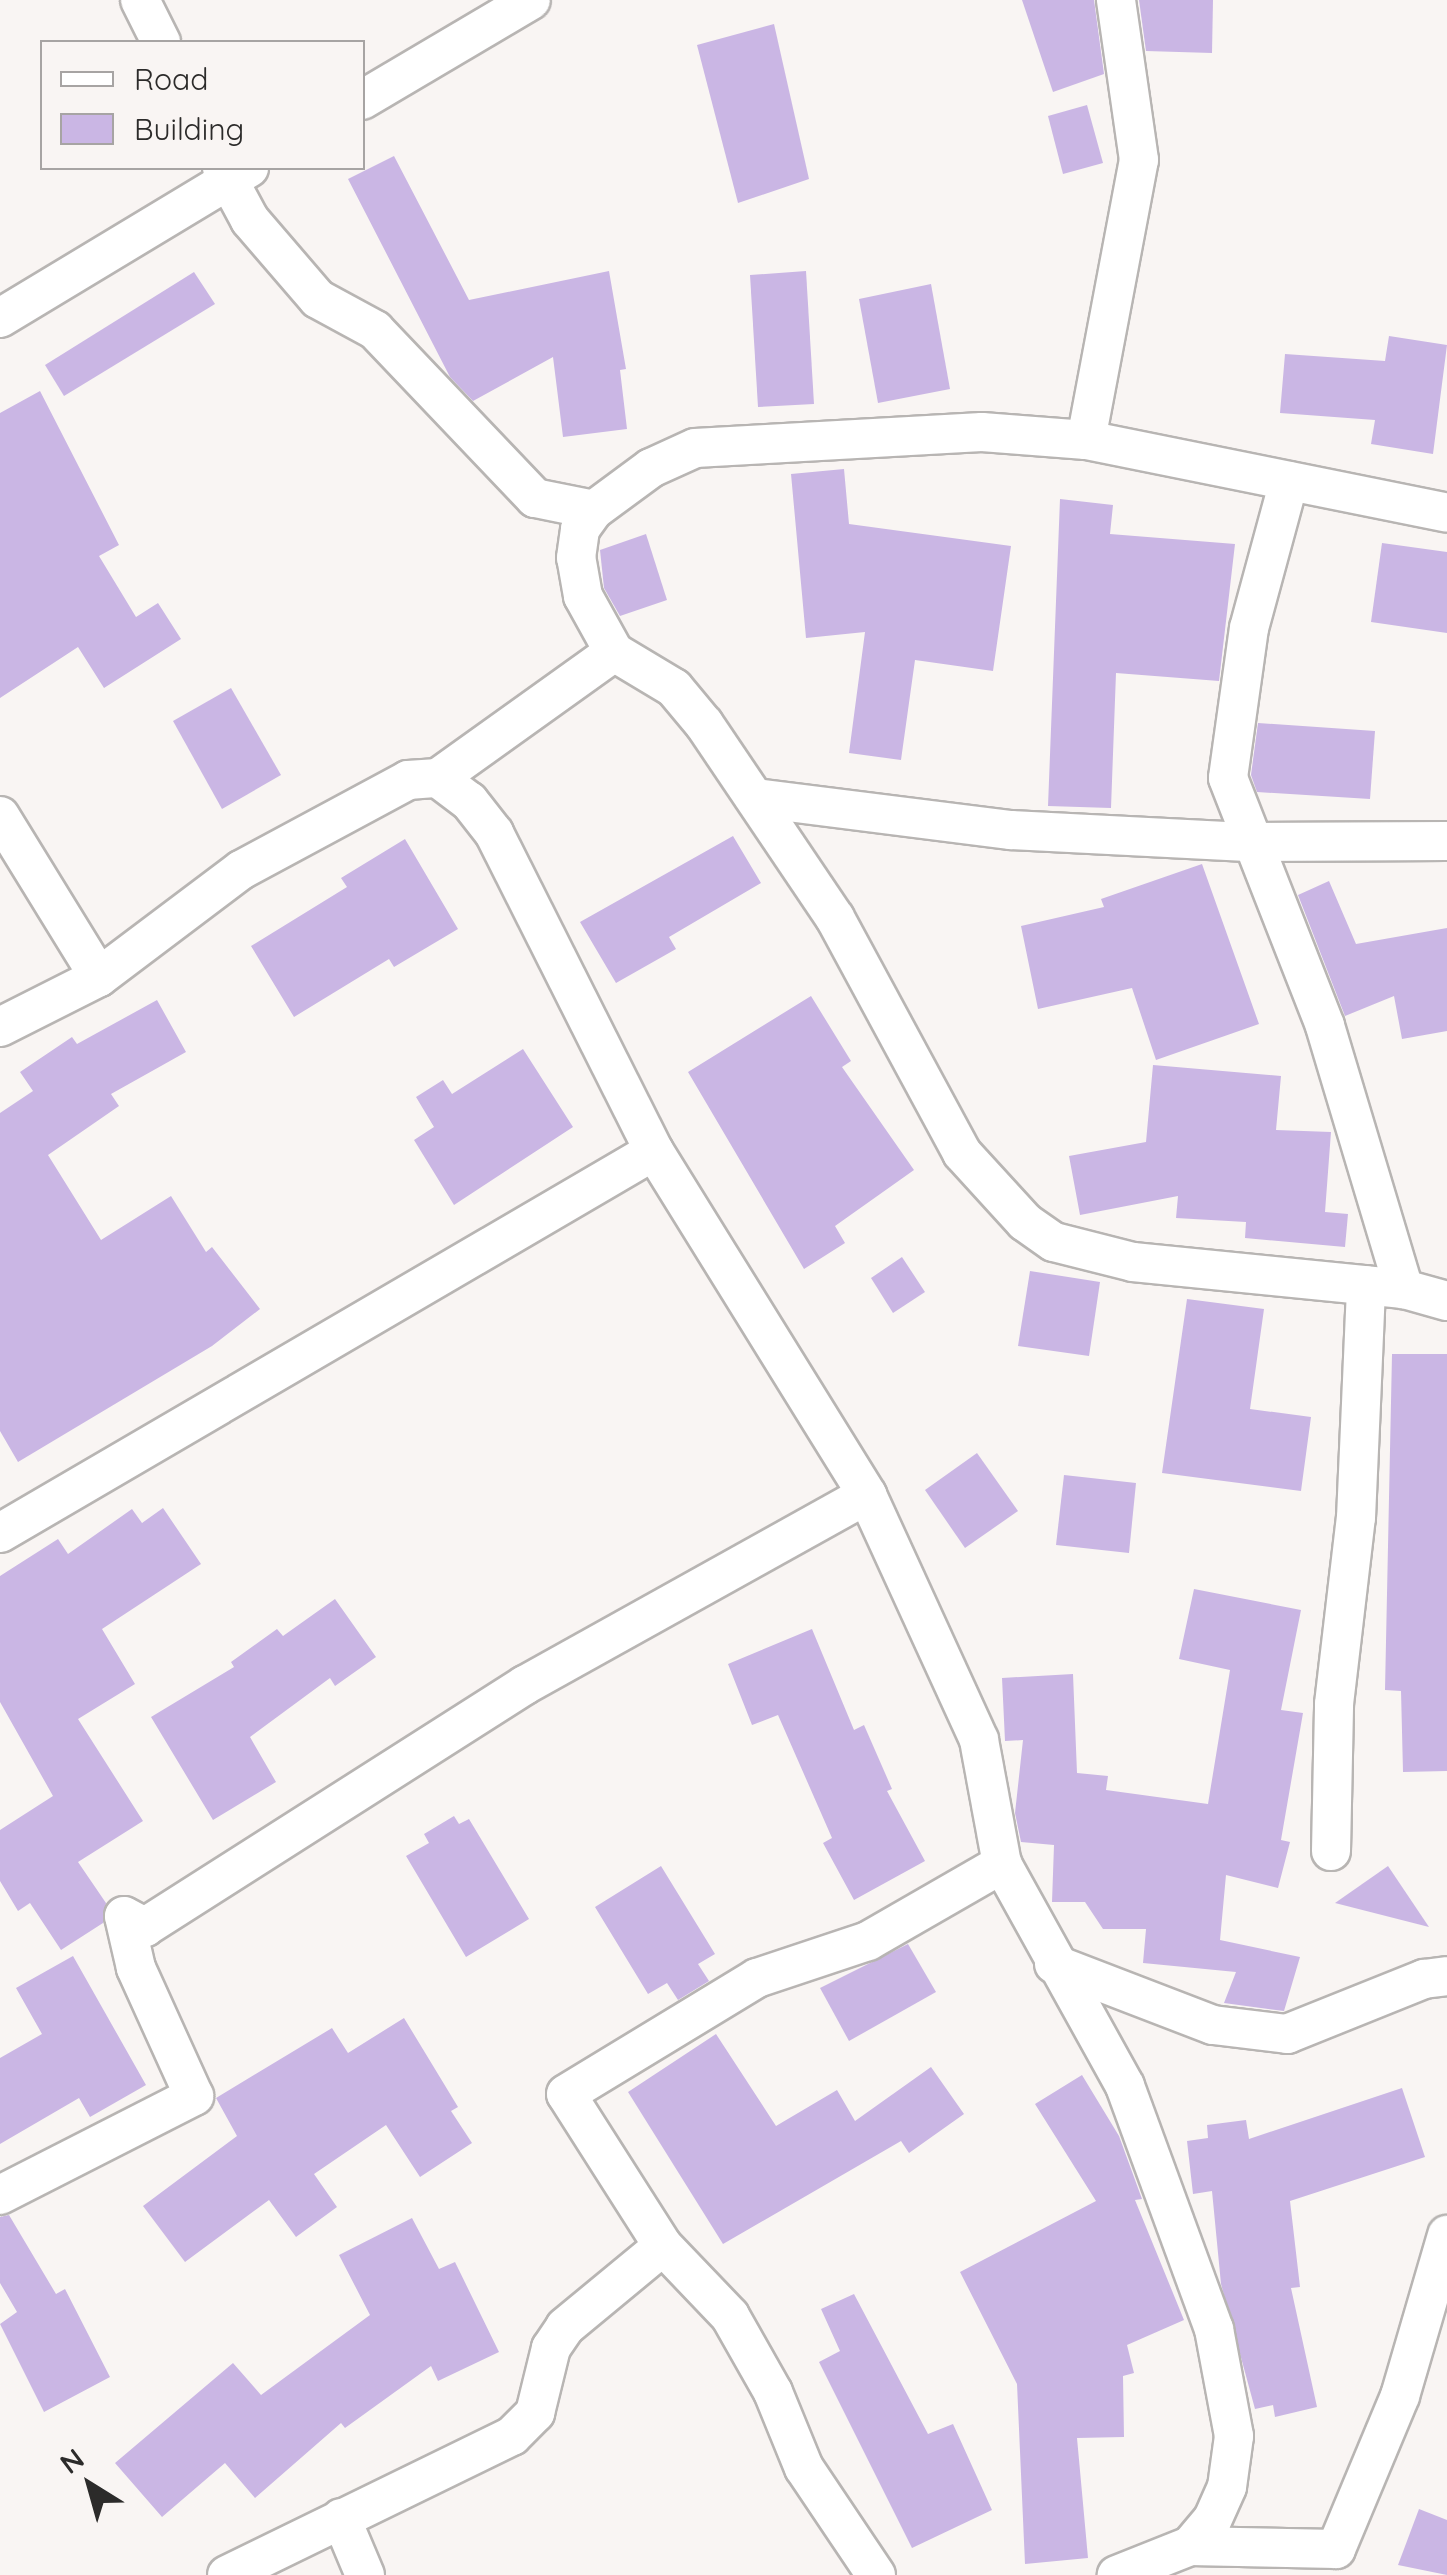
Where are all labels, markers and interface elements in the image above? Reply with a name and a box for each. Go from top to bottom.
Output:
legend [40,40,365,170]
text: Road [134,60,208,98]
text: Building [134,110,244,148]
north arrow [40,2435,140,2535]
text: N [53,2440,90,2481]

